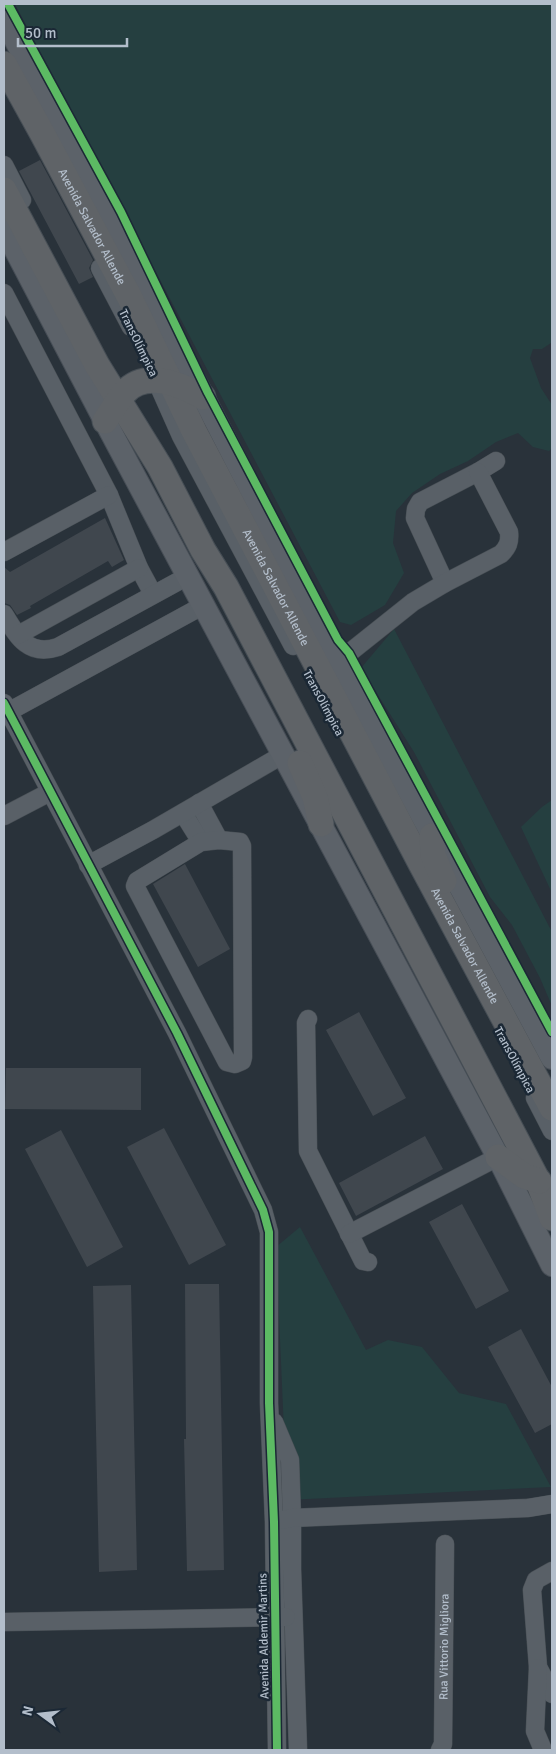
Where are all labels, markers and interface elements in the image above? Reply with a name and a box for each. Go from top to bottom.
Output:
scale bar [18,15,126,47]
text: 50 m [25,24,56,42]
street label: Avenida Salvador Allende [55,166,129,287]
street label: TransOlímpica [115,307,161,379]
street label: Avenida Salvador Allende [239,527,313,648]
street label: TransOlímpica [299,667,347,739]
street label: Avenida Salvador Allende [428,885,502,1006]
street label: TransOlímpica [490,1024,538,1096]
street label: Avenida Aldemir Martins [255,1573,273,1699]
street label: Rua Vittorio Migliora [436,1593,452,1700]
north arrow [15,1689,65,1739]
text: N [18,1704,37,1718]

